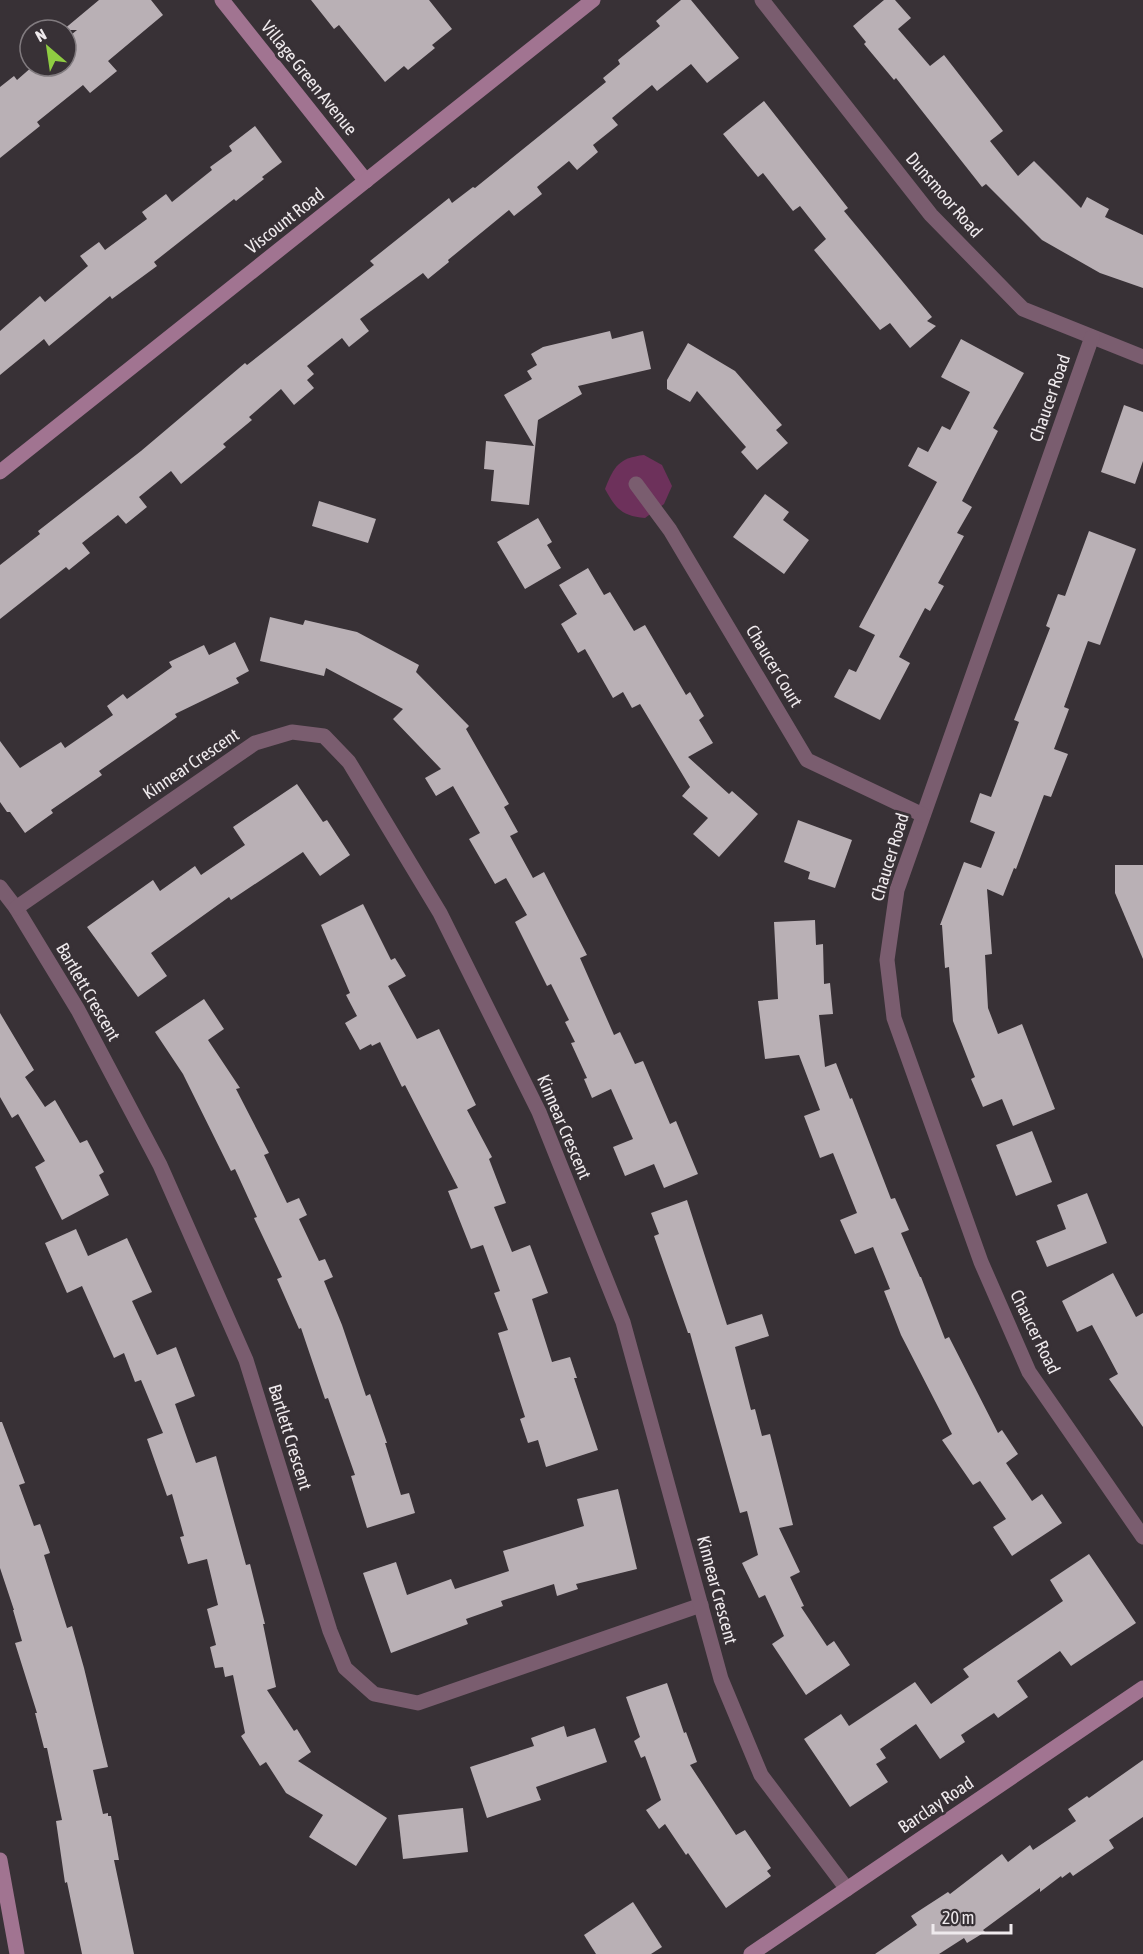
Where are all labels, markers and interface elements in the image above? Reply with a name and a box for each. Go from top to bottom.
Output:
street label: Village Green Avenue [257,16,362,139]
north arrow [18,18,78,78]
text: N [32,25,49,45]
street label: Dunsmoor Road [902,148,987,242]
street label: Viscount Road [241,183,328,258]
street label: Chaucer Road [1025,351,1074,444]
street label: Chaucer Court [742,621,807,711]
street label: Kinnear Crescent [139,724,243,803]
street label: Chaucer Road [866,810,913,903]
street label: Bartlett Crescent [52,939,125,1044]
street label: Kinnear Crescent [533,1071,596,1182]
street label: Chaucer Road [1006,1286,1065,1377]
street label: Bartlett Crescent [264,1381,317,1492]
street label: Kinnear Crescent [693,1533,742,1646]
street label: Barclay Road [894,1772,977,1837]
scale bar [933,1897,1011,1935]
text: 20 m [942,1907,974,1928]

